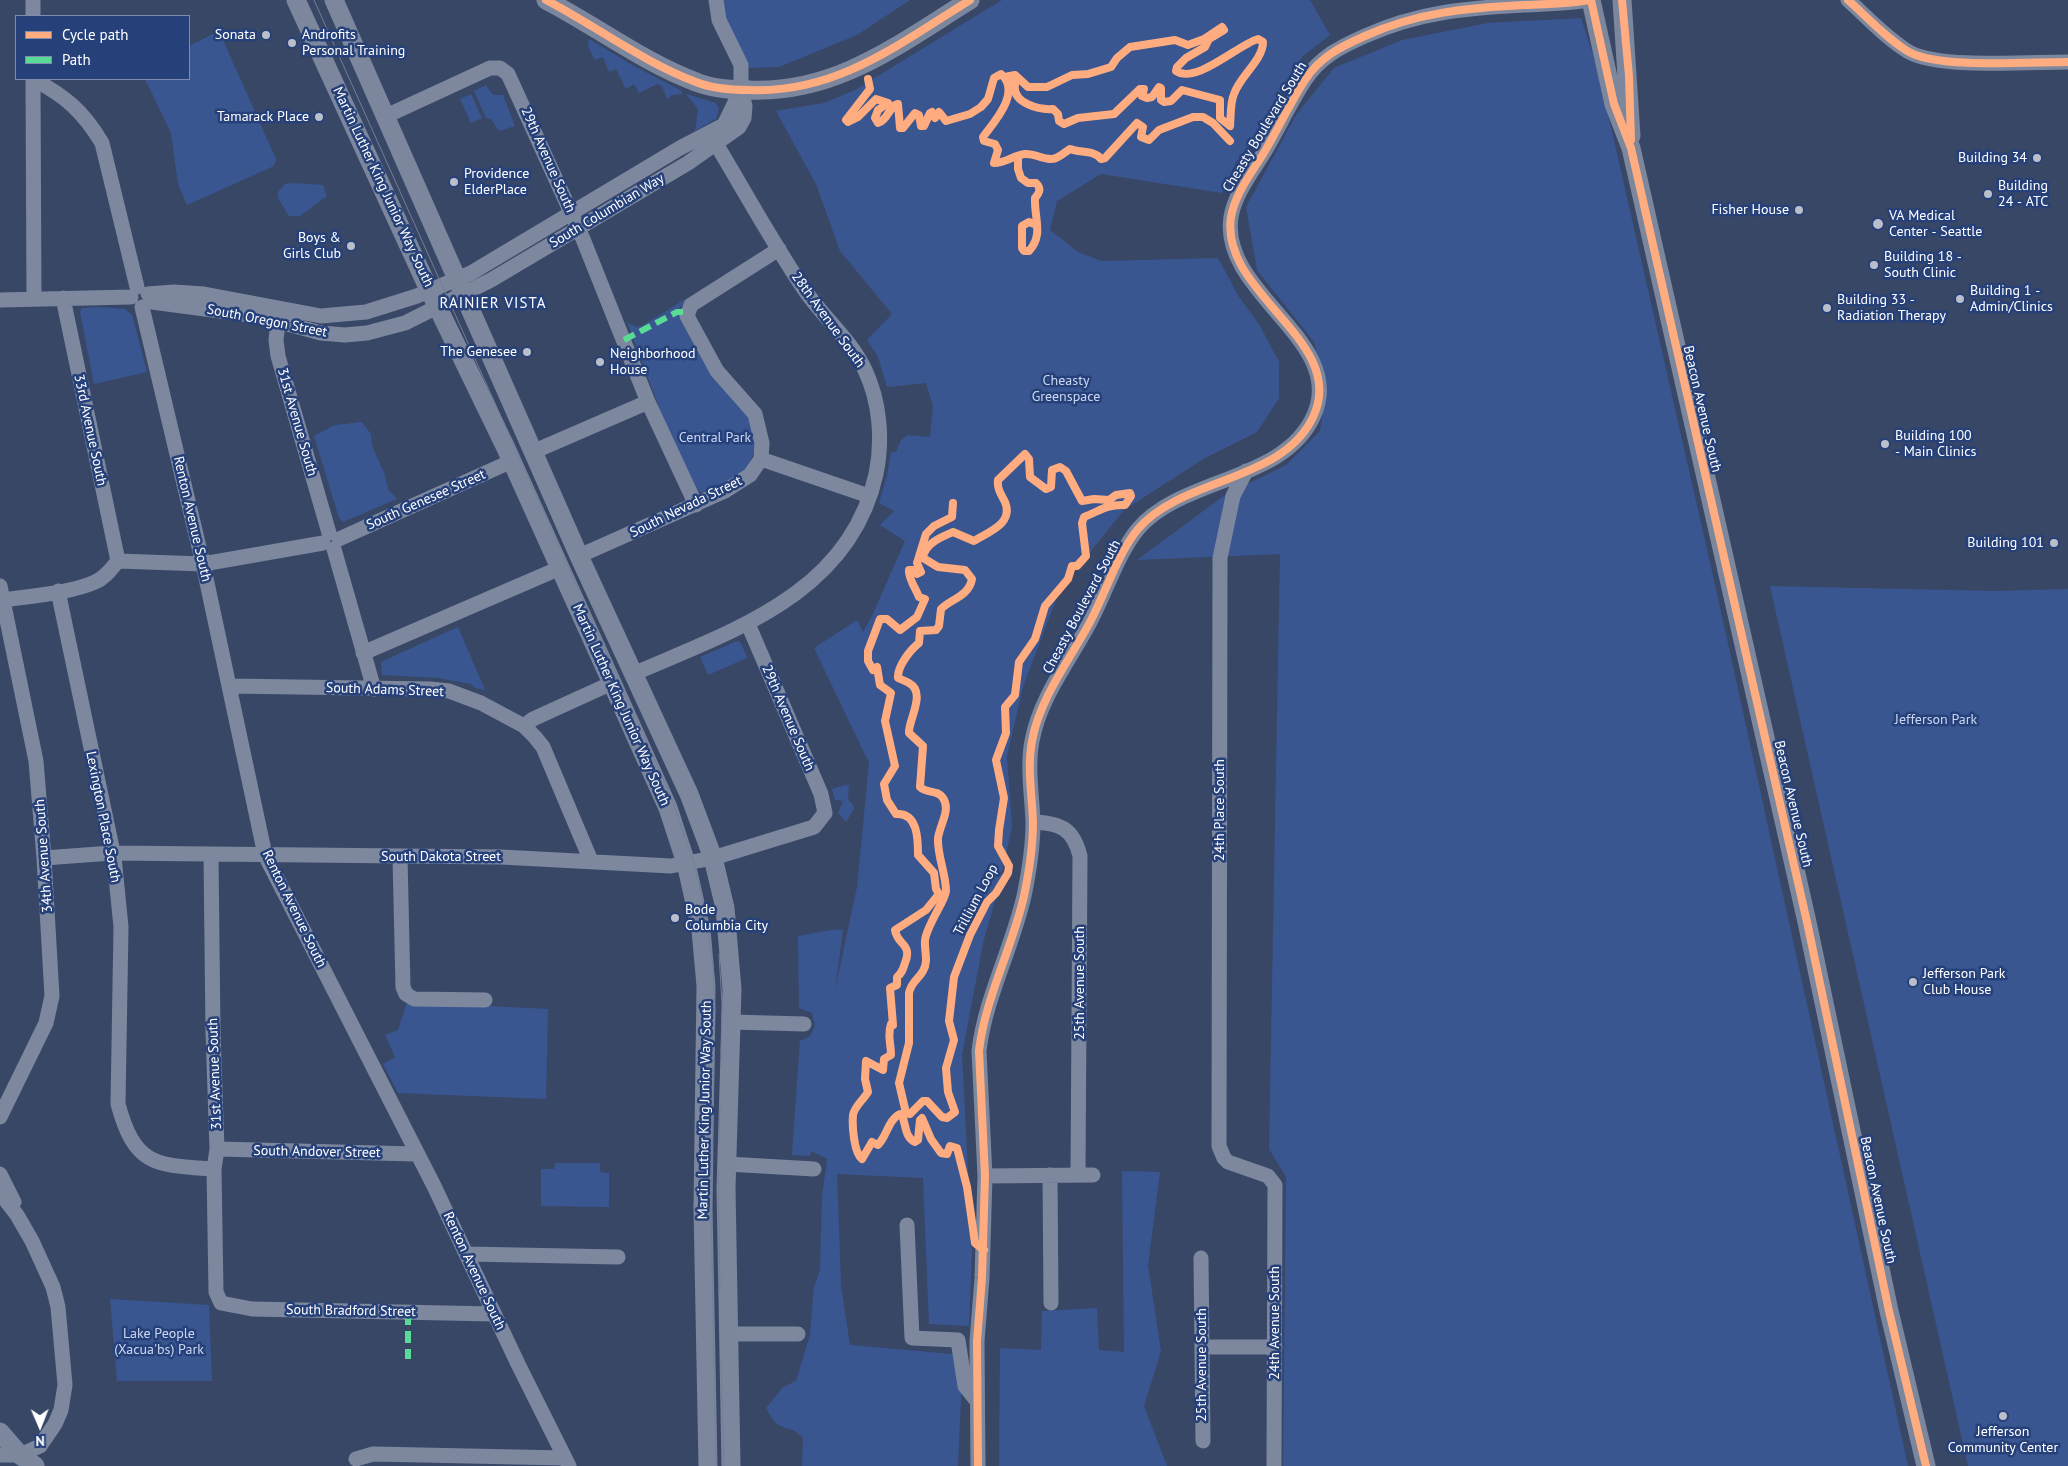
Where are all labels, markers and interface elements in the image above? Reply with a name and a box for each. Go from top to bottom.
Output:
legend [15,15,190,80]
text: Cycle path [62,25,128,44]
place label: Sonata [215,27,256,43]
place label: Androfits Personal Training [302,27,405,59]
marker: Sonata [260,29,272,41]
marker: Androfits Personal Training [286,37,298,49]
text: Path [62,50,91,69]
street label: Cheasty Boulevard South [1219,59,1311,195]
street label: Martin Luther King Junior Way South [329,84,437,290]
street label: 29th Avenue South [517,105,579,215]
place label: Tamarack Place [217,109,309,125]
marker: Tamarack Place [313,111,325,123]
place label: Building 34 [1958,150,2027,166]
marker: Building 34 [2031,152,2043,164]
place label: Providence ElderPlace [464,166,529,198]
street label: South Columbian Way [547,170,667,252]
marker: Providence ElderPlace [448,176,460,188]
place label: Building 24 - ATC [1998,178,2048,210]
marker: Building 24 - ATC [1982,188,1994,200]
place label: Fisher House [1711,202,1789,218]
marker: Fisher House [1793,204,1805,216]
place label: VA Medical Center - Seattle [1889,208,1982,240]
marker: VA Medical Center - Seattle [1871,217,1885,231]
place label: Boys & Girls Club [283,230,341,262]
marker: Boys & Girls Club [345,240,357,252]
place label: Building 18 - South Clinic [1884,249,1962,282]
marker: Building 18 - South Clinic [1868,259,1880,271]
street label: 28th Avenue South [788,269,868,371]
place label: Building 1 - Admin/Clinics [1970,283,2053,316]
place label: Building 33 - Radiation Therapy [1837,292,1946,324]
marker: Building 1 - Admin/Clinics [1954,293,1966,305]
district label: RAINIER VISTA [438,295,548,313]
street label: South Oregon Street [205,301,329,341]
marker: Building 33 - Radiation Therapy [1821,302,1833,314]
place label: The Genesee [440,344,517,360]
street label: Beacon Avenue South [1679,344,1725,474]
marker: The Genesee [521,346,533,358]
place label: Neighborhood House [610,346,695,378]
marker: Neighborhood House [594,356,606,368]
street label: 31st Avenue South [273,366,321,478]
street label: 33rd Avenue South [70,373,110,487]
park label: Cheasty Greenspace [1032,373,1100,406]
place label: Building 100 - Main Clinics [1895,428,1976,461]
park label: Central Park [679,430,751,446]
marker: Building 100 - Main Clinics [1879,438,1891,450]
street label: Renton Avenue South [169,455,215,583]
street label: South Genesee Street [364,466,488,534]
street label: South Nevada Street [627,473,745,541]
place label: Building 101 [1967,535,2044,551]
street label: Cheasty Boulevard South [1040,537,1124,677]
marker: Building 101 [2048,537,2060,549]
street label: Martin Luther King Junior Way South [569,602,673,808]
street label: 29th Avenue South [758,662,818,774]
street label: South Adams Street [326,680,444,700]
park label: Jefferson Park [1895,712,1977,728]
street label: Beacon Avenue South [1770,739,1816,869]
street label: Lexington Place South [82,750,124,884]
street label: 24th Place South [1212,759,1228,861]
street label: 34th Avenue South [32,799,56,913]
street label: Renton Avenue South [258,848,330,970]
street label: South Dakota Street [381,849,501,865]
street label: Trillium Loop [950,861,1002,939]
place label: Bode Columbia City [685,902,768,934]
marker: Bode Columbia City [669,912,681,924]
street label: 25th Avenue South [1072,926,1088,1040]
place label: Jefferson Park Club House [1923,966,2005,999]
marker: Jefferson Park Club House [1907,976,1919,988]
street label: Martin Luther King Junior Way South [695,1000,715,1220]
street label: 31st Avenue South [205,1018,225,1130]
street label: Beacon Avenue South [1856,1135,1900,1265]
street label: South Andover Street [253,1142,381,1162]
street label: Renton Avenue South [439,1209,509,1333]
street label: 24th Avenue South [1267,1266,1283,1380]
street label: South Bradford Street [286,1301,416,1321]
street label: 25th Avenue South [1194,1308,1210,1422]
park label: Lake People (Xacua'bs) Park [114,1326,204,1358]
north arrow [15,1401,65,1451]
marker: Jefferson Community Center [1997,1410,2009,1422]
place label: Jefferson Community Center [1948,1424,2058,1456]
text: N [36,1432,45,1450]

